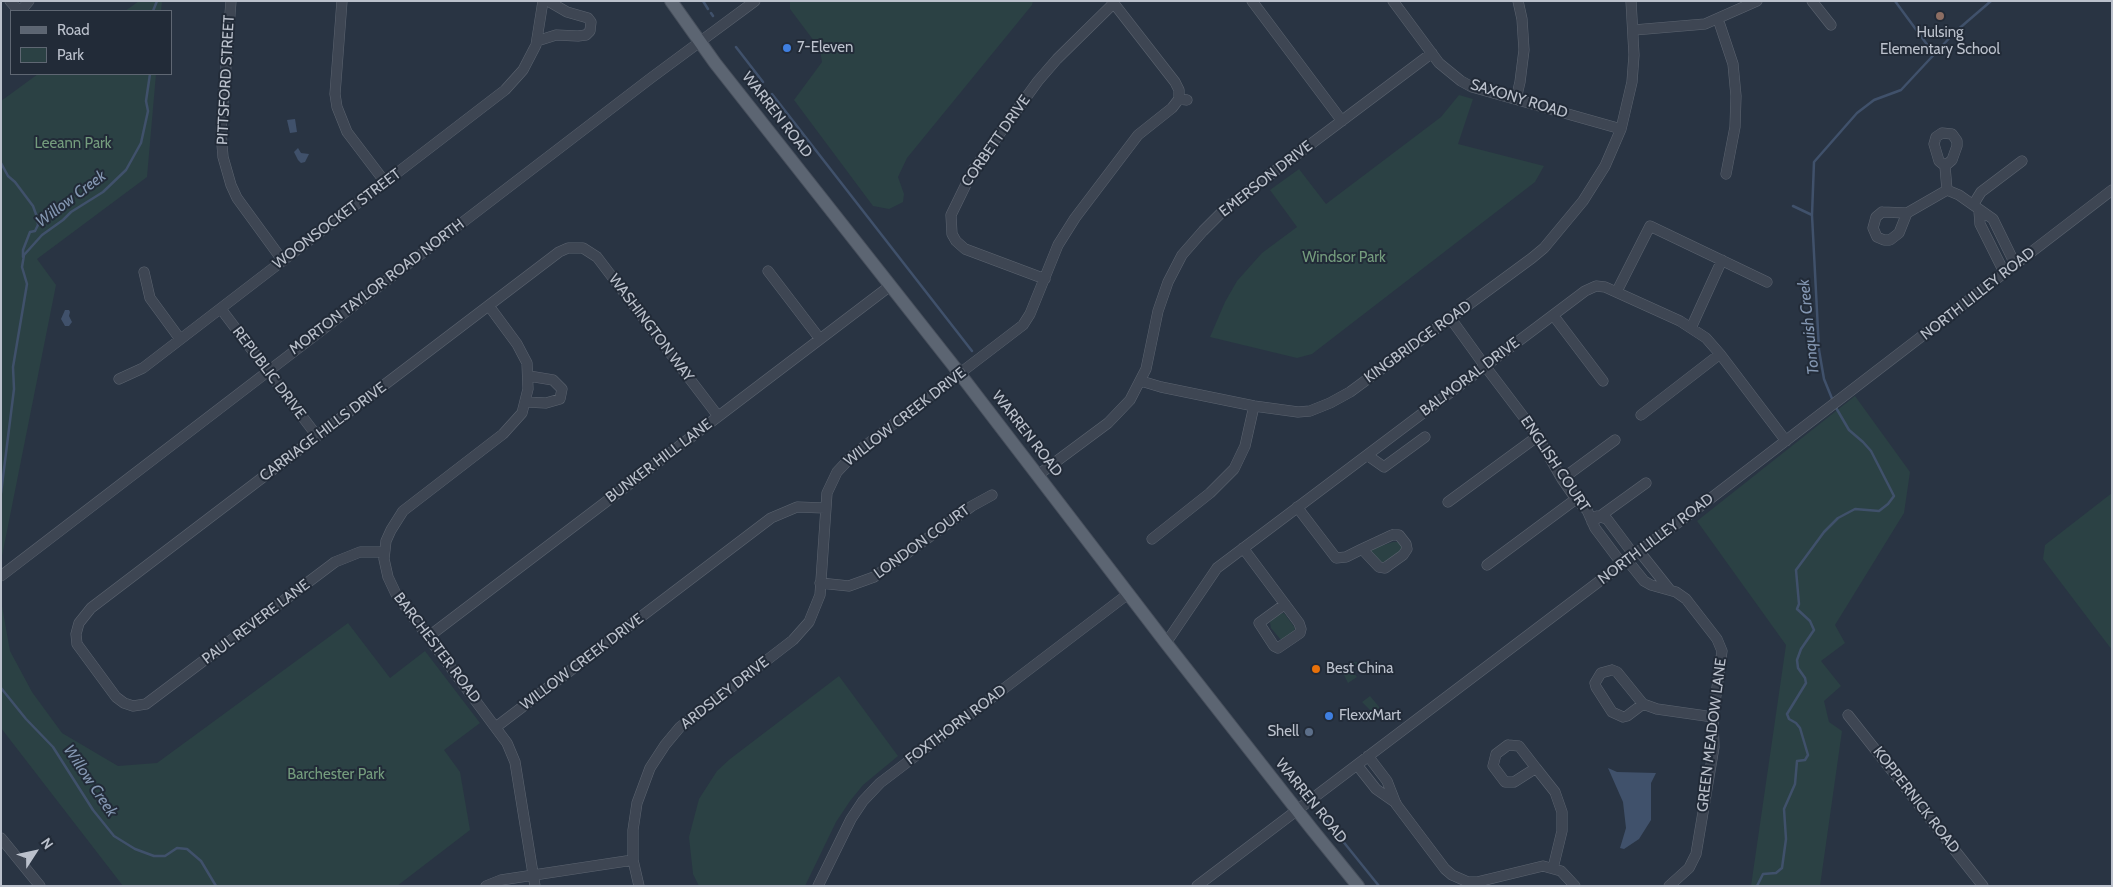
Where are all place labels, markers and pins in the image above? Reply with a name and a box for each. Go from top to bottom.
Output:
marker: Hulsing Elementary School [1934,10,1946,22]
place label: Hulsing Elementary School [1880,24,2000,59]
place label: 7-Eleven [797,39,853,57]
marker: 7-Eleven [781,42,793,54]
place label: Best China [1326,660,1393,678]
marker: Best China [1310,663,1322,675]
place label: FlexxMart [1339,707,1401,725]
marker: FlexxMart [1323,710,1335,722]
place label: Shell [1267,723,1299,741]
marker: Shell [1303,726,1315,738]

